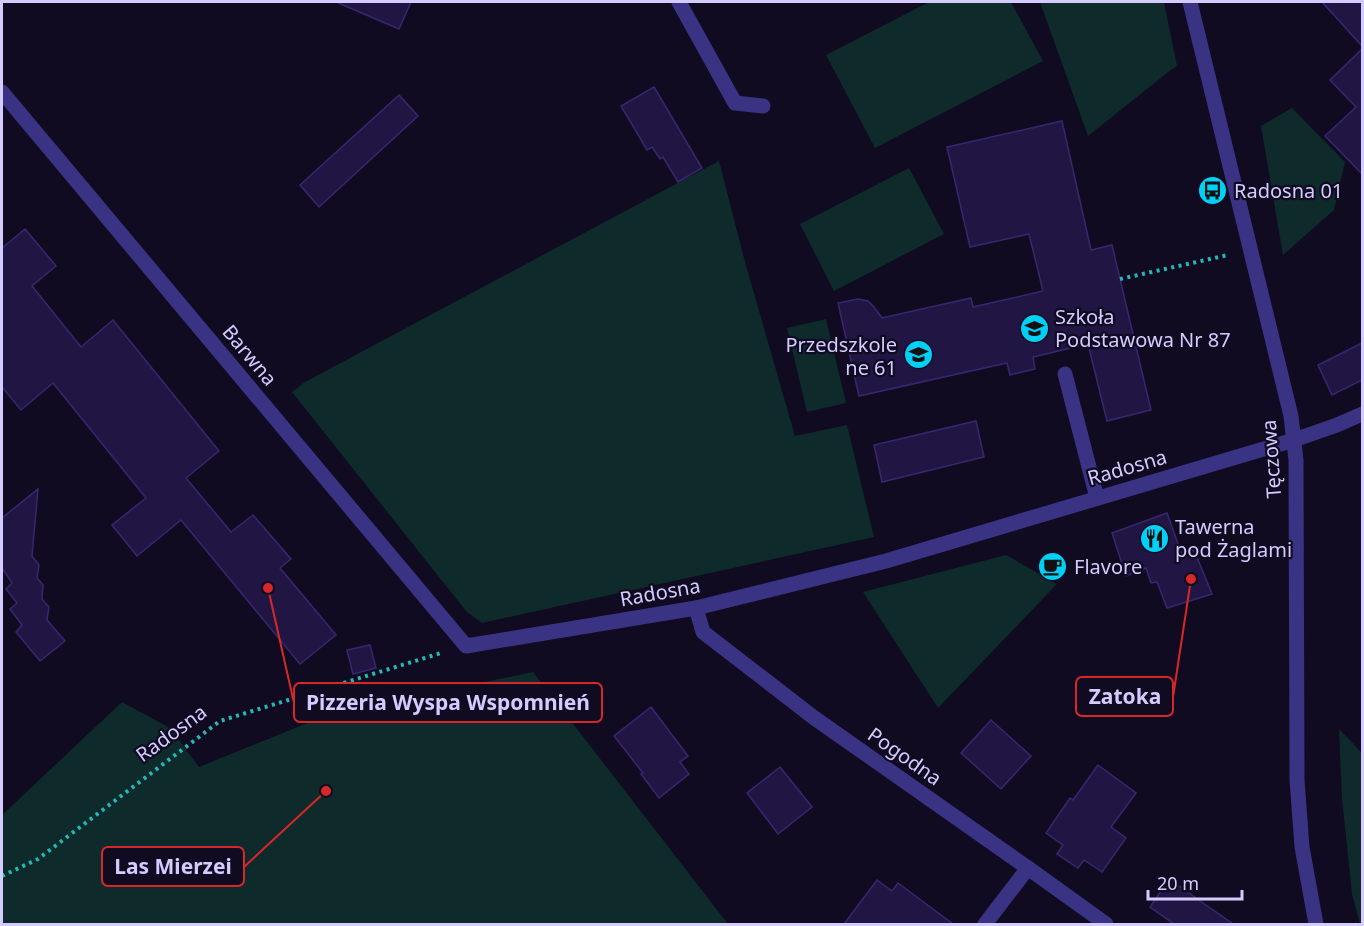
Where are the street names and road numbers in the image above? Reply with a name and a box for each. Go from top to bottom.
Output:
street label: Barwna [217,319,283,391]
street label: Tęczowa [1255,419,1287,499]
street label: Radosna [1084,443,1170,491]
street label: Radosna [618,572,702,612]
street label: Radosna [130,698,212,768]
street label: Pogodna [863,721,947,791]

